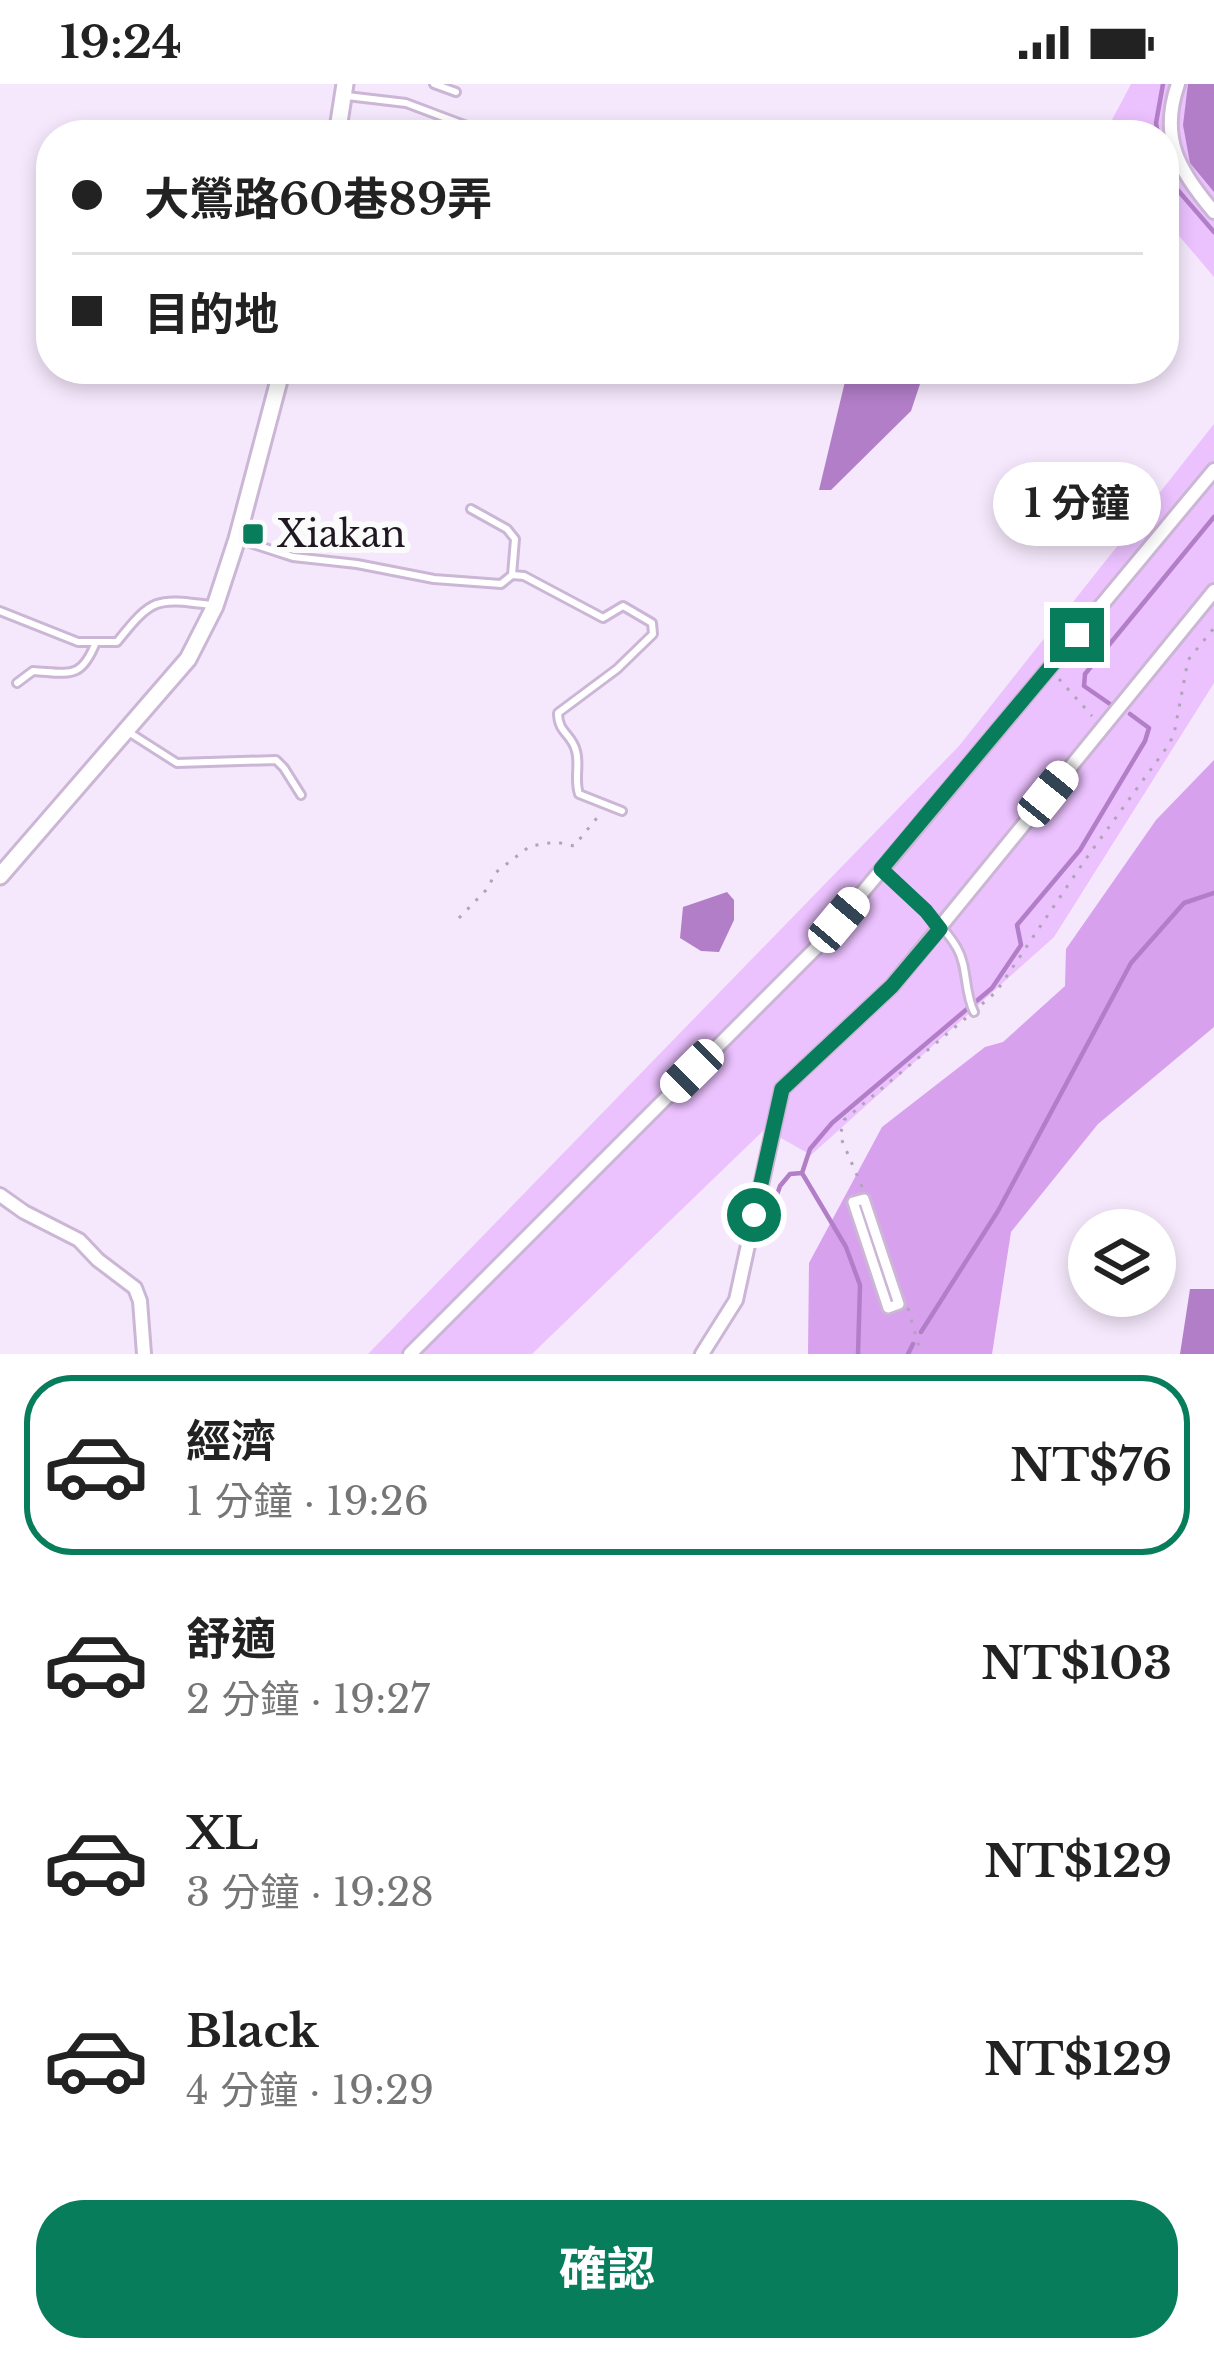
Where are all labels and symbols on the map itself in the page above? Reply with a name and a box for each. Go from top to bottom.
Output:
callout: 1 分鐘 [993,461,1161,545]
place label: Xiakan [277,512,406,557]
marker: Xiakan [240,521,266,547]
route end [1050,608,1104,662]
car [1011,755,1085,833]
car [802,881,876,959]
car [654,1033,730,1109]
route start [727,1188,781,1242]

